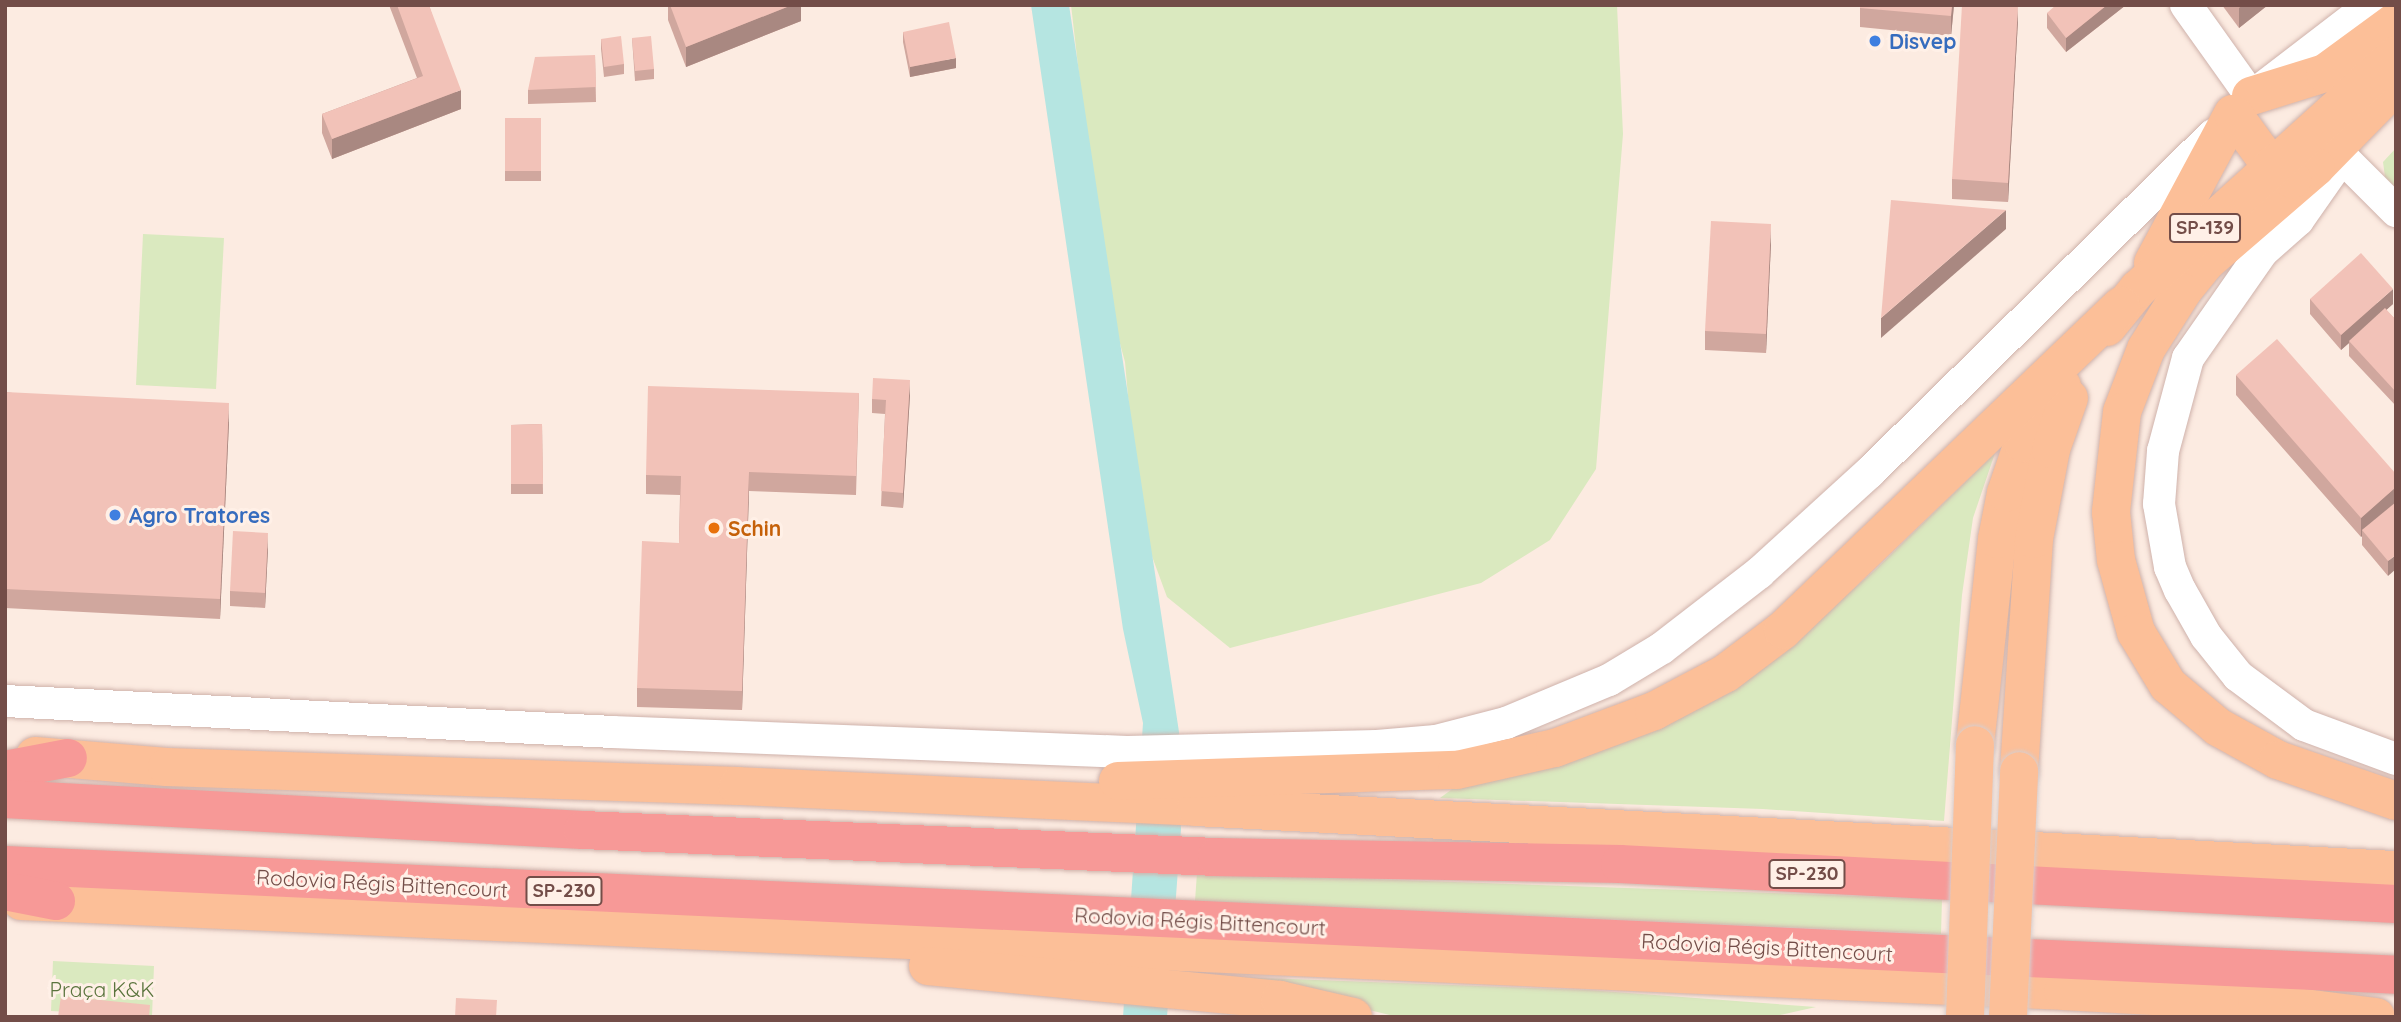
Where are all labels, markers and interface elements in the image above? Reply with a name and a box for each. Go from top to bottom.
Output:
place label: Disvep [1889,28,1956,54]
marker: Disvep [1867,33,1883,49]
road number: SP-139 [2168,212,2242,244]
place label: Agro Tratores [129,502,270,528]
marker: Agro Tratores [107,507,123,523]
place label: Schin [728,515,781,541]
marker: Schin [706,520,722,536]
road number: SP-230 [1767,859,1847,890]
street label: Rodovia Régis Bittencourt [256,864,508,902]
road number: SP-230 [524,876,604,906]
street label: Rodovia Régis Bittencourt [1074,902,1326,940]
street label: Rodovia Régis Bittencourt [1641,928,1893,966]
park label: Praça K&K [49,976,155,1002]

